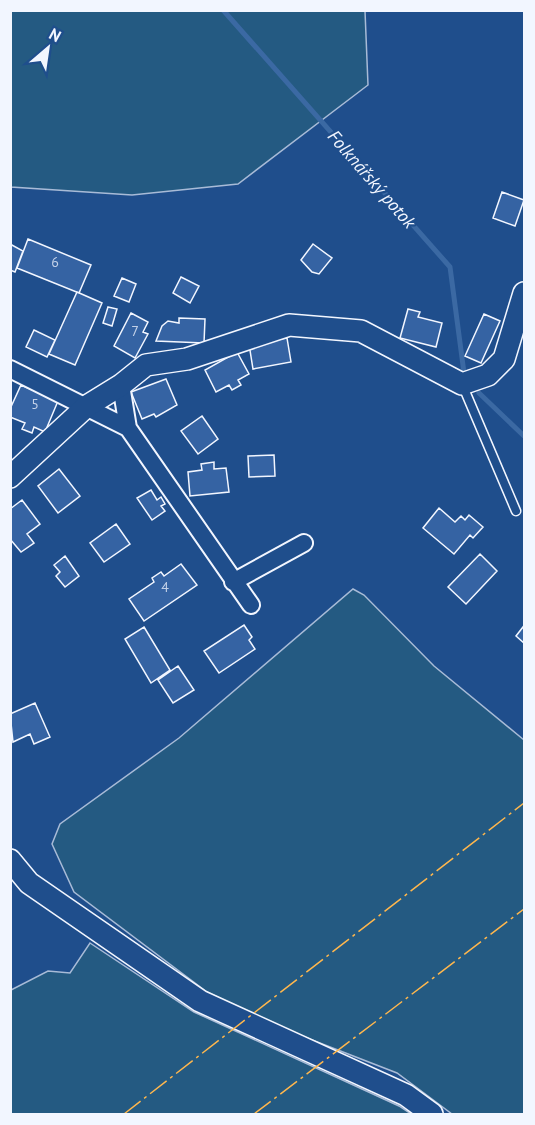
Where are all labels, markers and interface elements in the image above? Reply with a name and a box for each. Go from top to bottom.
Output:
north arrow [18,18,78,78]
text: N [46,24,65,46]
water label: Folknářský potok [323,125,422,234]
house number: 6 [51,253,59,271]
house number: 7 [131,322,139,340]
house number: 5 [31,395,39,413]
house number: 4 [161,578,169,596]

